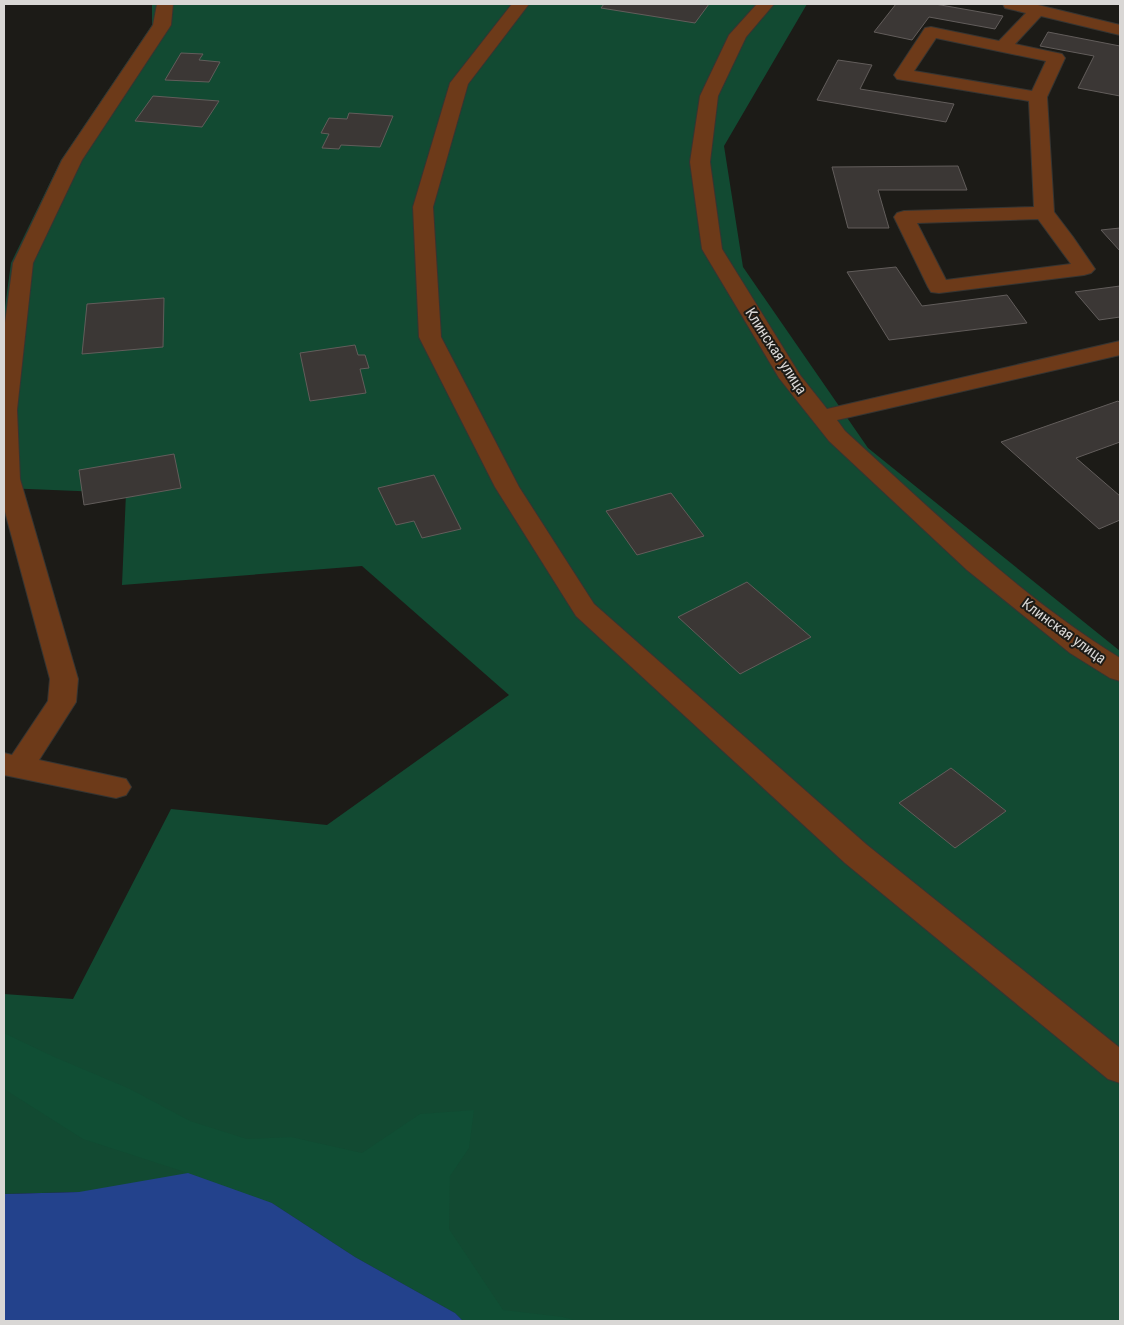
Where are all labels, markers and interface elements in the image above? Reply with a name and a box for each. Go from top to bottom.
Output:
street label: Клинская улица [741,304,811,398]
street label: Клинская улица [1018,594,1110,668]

